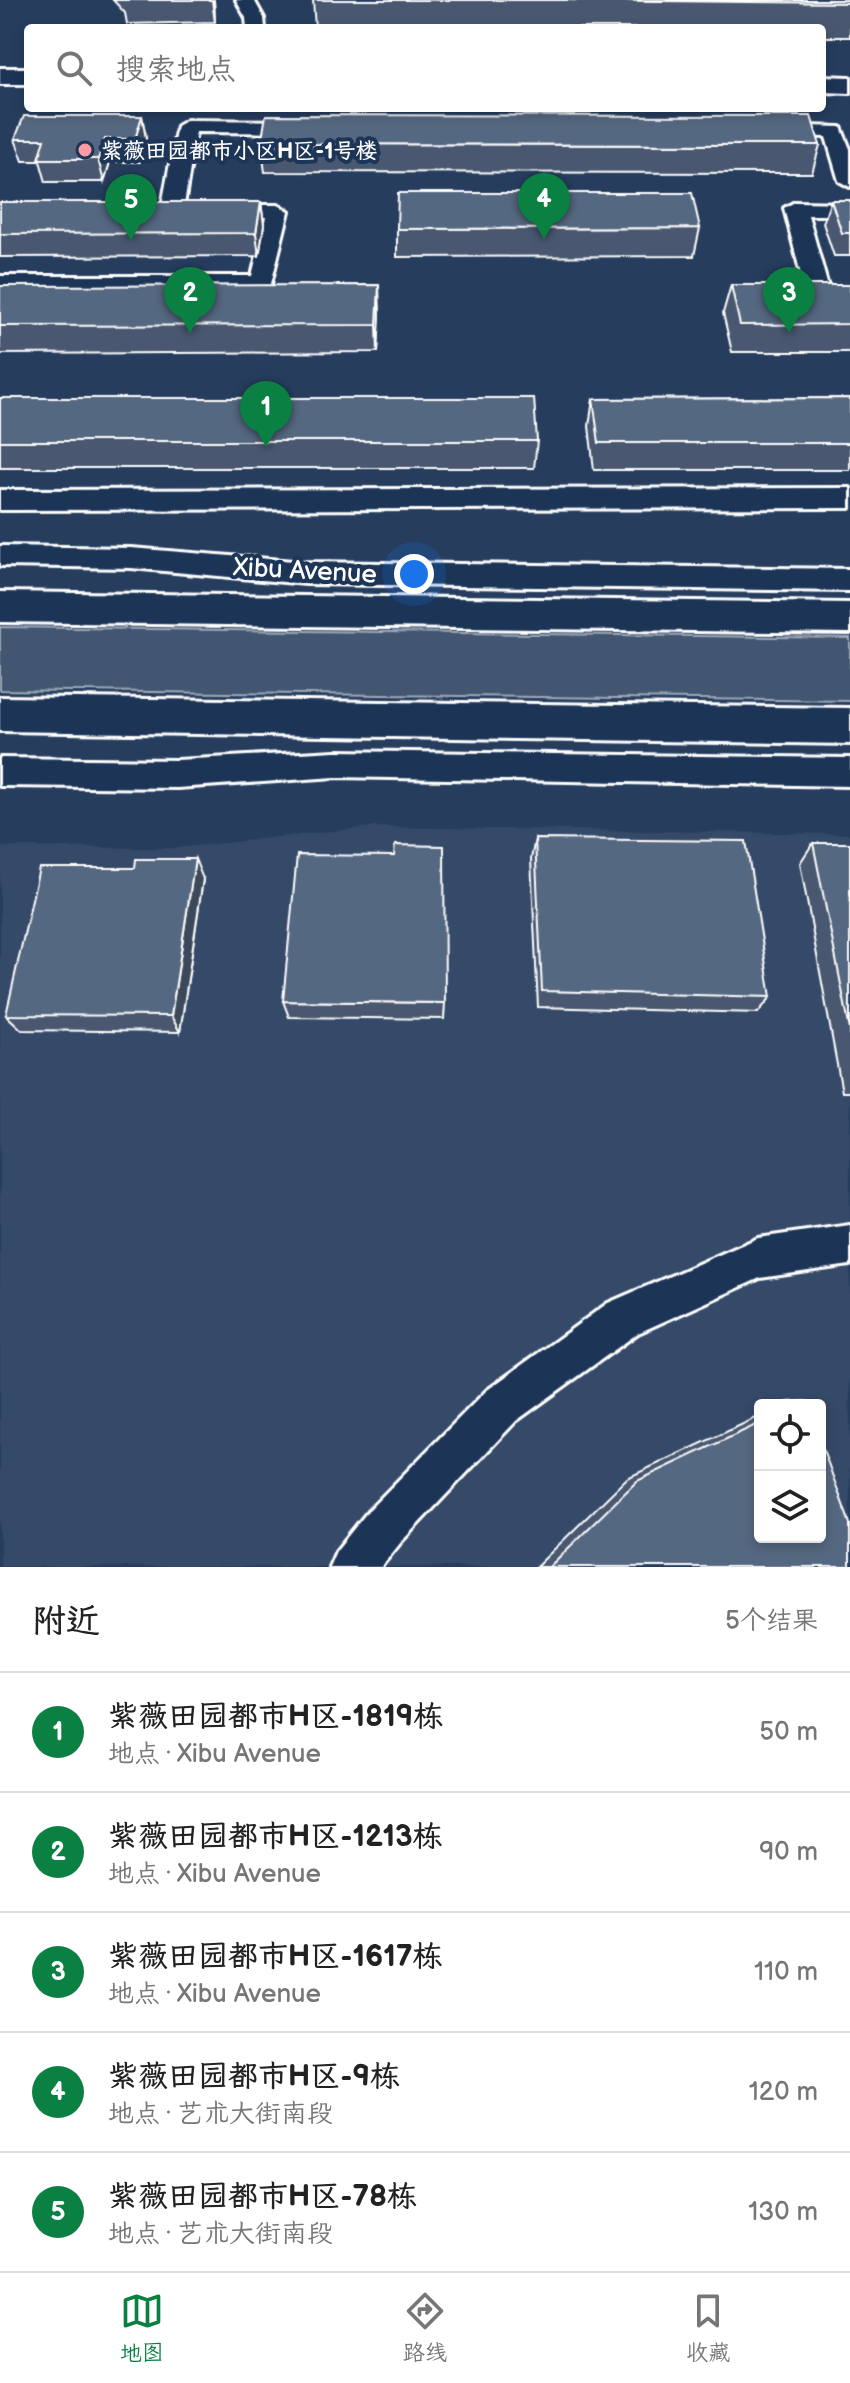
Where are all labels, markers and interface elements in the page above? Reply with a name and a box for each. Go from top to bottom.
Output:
search box [24,24,826,112]
icon: search [52,46,96,90]
text: 搜索地点 [116,52,236,88]
place label: 紫薇田园都市小区H区-1号楼 [101,138,378,165]
marker: 紫薇田园都市小区H区-1号楼 [76,141,94,159]
pin: 4 [518,173,570,239]
pin: 5 [105,174,157,240]
pin: 2 [164,267,216,333]
pin: 3 [763,267,815,333]
pin: 1 [240,381,292,447]
street label: Xibu Avenue [231,552,378,591]
your location [394,554,434,594]
map controls [754,1399,826,1543]
button: locate [754,1399,826,1471]
button: layers [754,1471,826,1543]
text: 附近 [32,1601,100,1642]
text: 5个结果 [725,1606,818,1637]
text: 紫薇田园都市H区-1819栋 [108,1699,443,1735]
text: 1 [53,1717,63,1748]
text: 50 m [759,1717,818,1748]
text: 地点 · Xibu Avenue [108,1739,321,1770]
text: 紫薇田园都市H区-1213栋 [108,1819,443,1855]
text: 2 [50,1837,66,1868]
text: 90 m [759,1837,818,1868]
text: 地点 · Xibu Avenue [108,1859,321,1890]
text: 紫薇田园都市H区-1617栋 [108,1939,442,1975]
text: 3 [50,1957,66,1988]
text: 110 m [754,1957,818,1988]
text: 地点 · Xibu Avenue [108,1979,321,2010]
text: 紫薇田园都市H区-9栋 [108,2059,400,2095]
text: 4 [50,2077,66,2108]
text: 120 m [749,2077,818,2108]
text: 地点 · 艺术大街南段 [108,2099,333,2130]
text: 紫薇田园都市H区-78栋 [108,2179,417,2215]
text: 5 [50,2197,66,2228]
text: 130 m [748,2197,818,2228]
text: 地点 · 艺术大街南段 [108,2219,333,2250]
tab: 地图 [120,2289,164,2367]
tab: 路线 [403,2289,447,2367]
tab: 收藏 [686,2289,730,2367]

